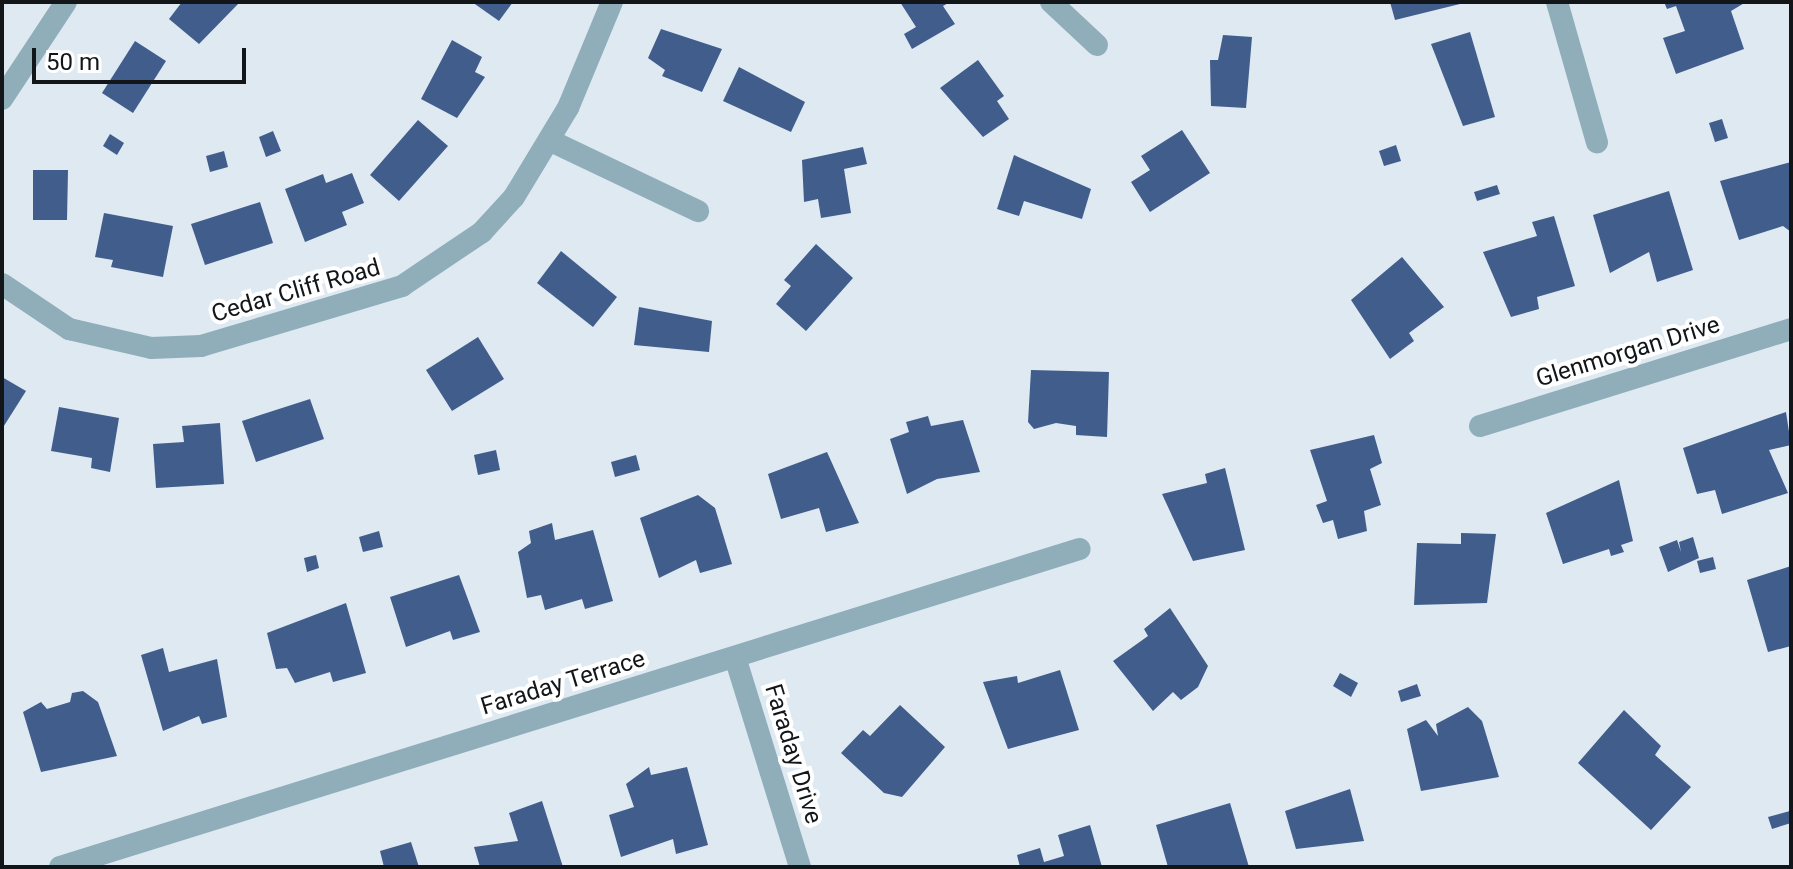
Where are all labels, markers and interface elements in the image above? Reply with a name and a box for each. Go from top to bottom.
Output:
scale bar [36,32,250,82]
text: 50 m [46,48,100,76]
street label: Cedar Cliff Road [208,253,384,329]
street label: Glenmorgan Drive [1533,310,1723,394]
street label: Faraday Terrace [477,644,649,722]
street label: Faraday Drive [758,681,828,827]

